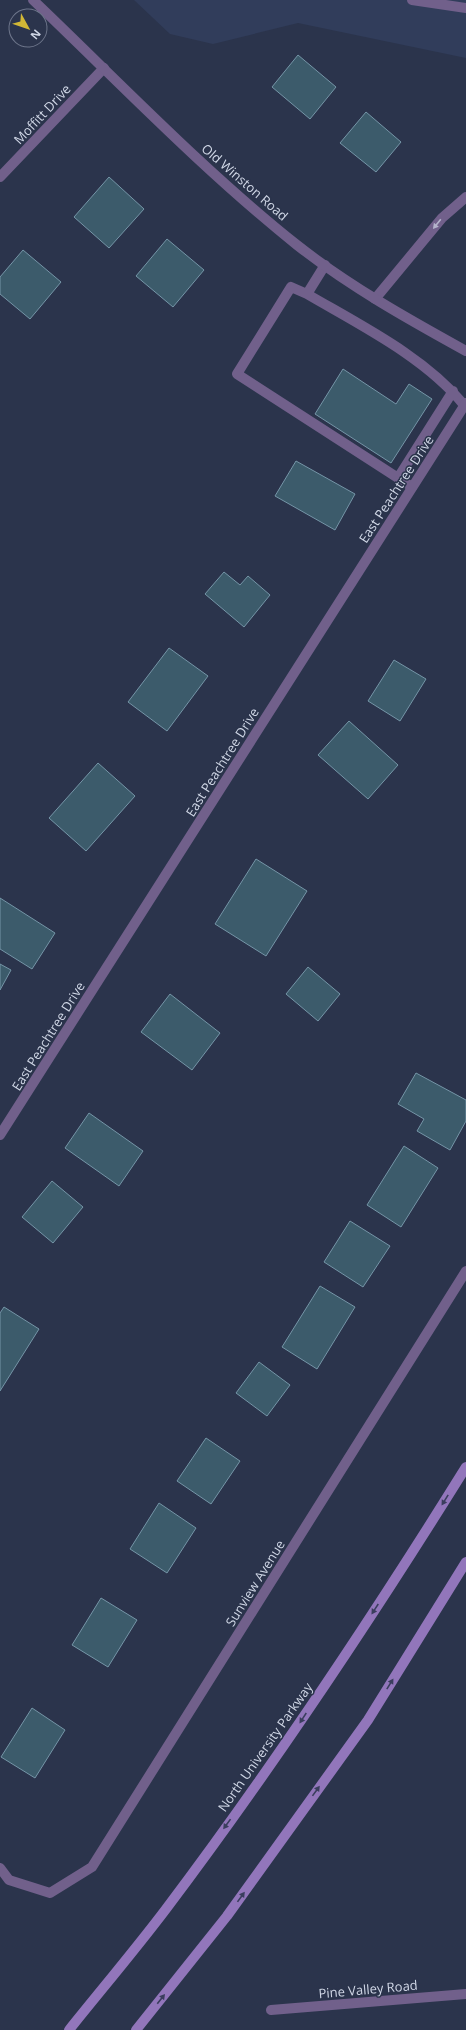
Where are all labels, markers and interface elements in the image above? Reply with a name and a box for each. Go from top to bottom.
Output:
north arrow [8,8,48,48]
text: N [27,26,45,43]
street label: Moffitt Drive [9,80,75,148]
street label: Old Winston Road [198,139,292,225]
one-way arrow [433,218,442,229]
street label: East Peachtree Drive [354,432,438,546]
street label: East Peachtree Drive [181,704,263,820]
street label: East Peachtree Drive [7,978,89,1094]
one-way arrow [442,1494,449,1506]
street label: Sunview Avenue [221,1536,289,1630]
one-way arrow [371,1604,378,1615]
street label: North University Parkway [214,1678,317,1815]
one-way arrow [386,1678,393,1690]
one-way arrow [299,1713,307,1723]
one-way arrow [312,1786,320,1797]
one-way arrow [223,1818,231,1829]
one-way arrow [236,1892,244,1902]
street label: Pine Valley Road [318,1976,418,2002]
one-way arrow [156,1994,165,2005]

